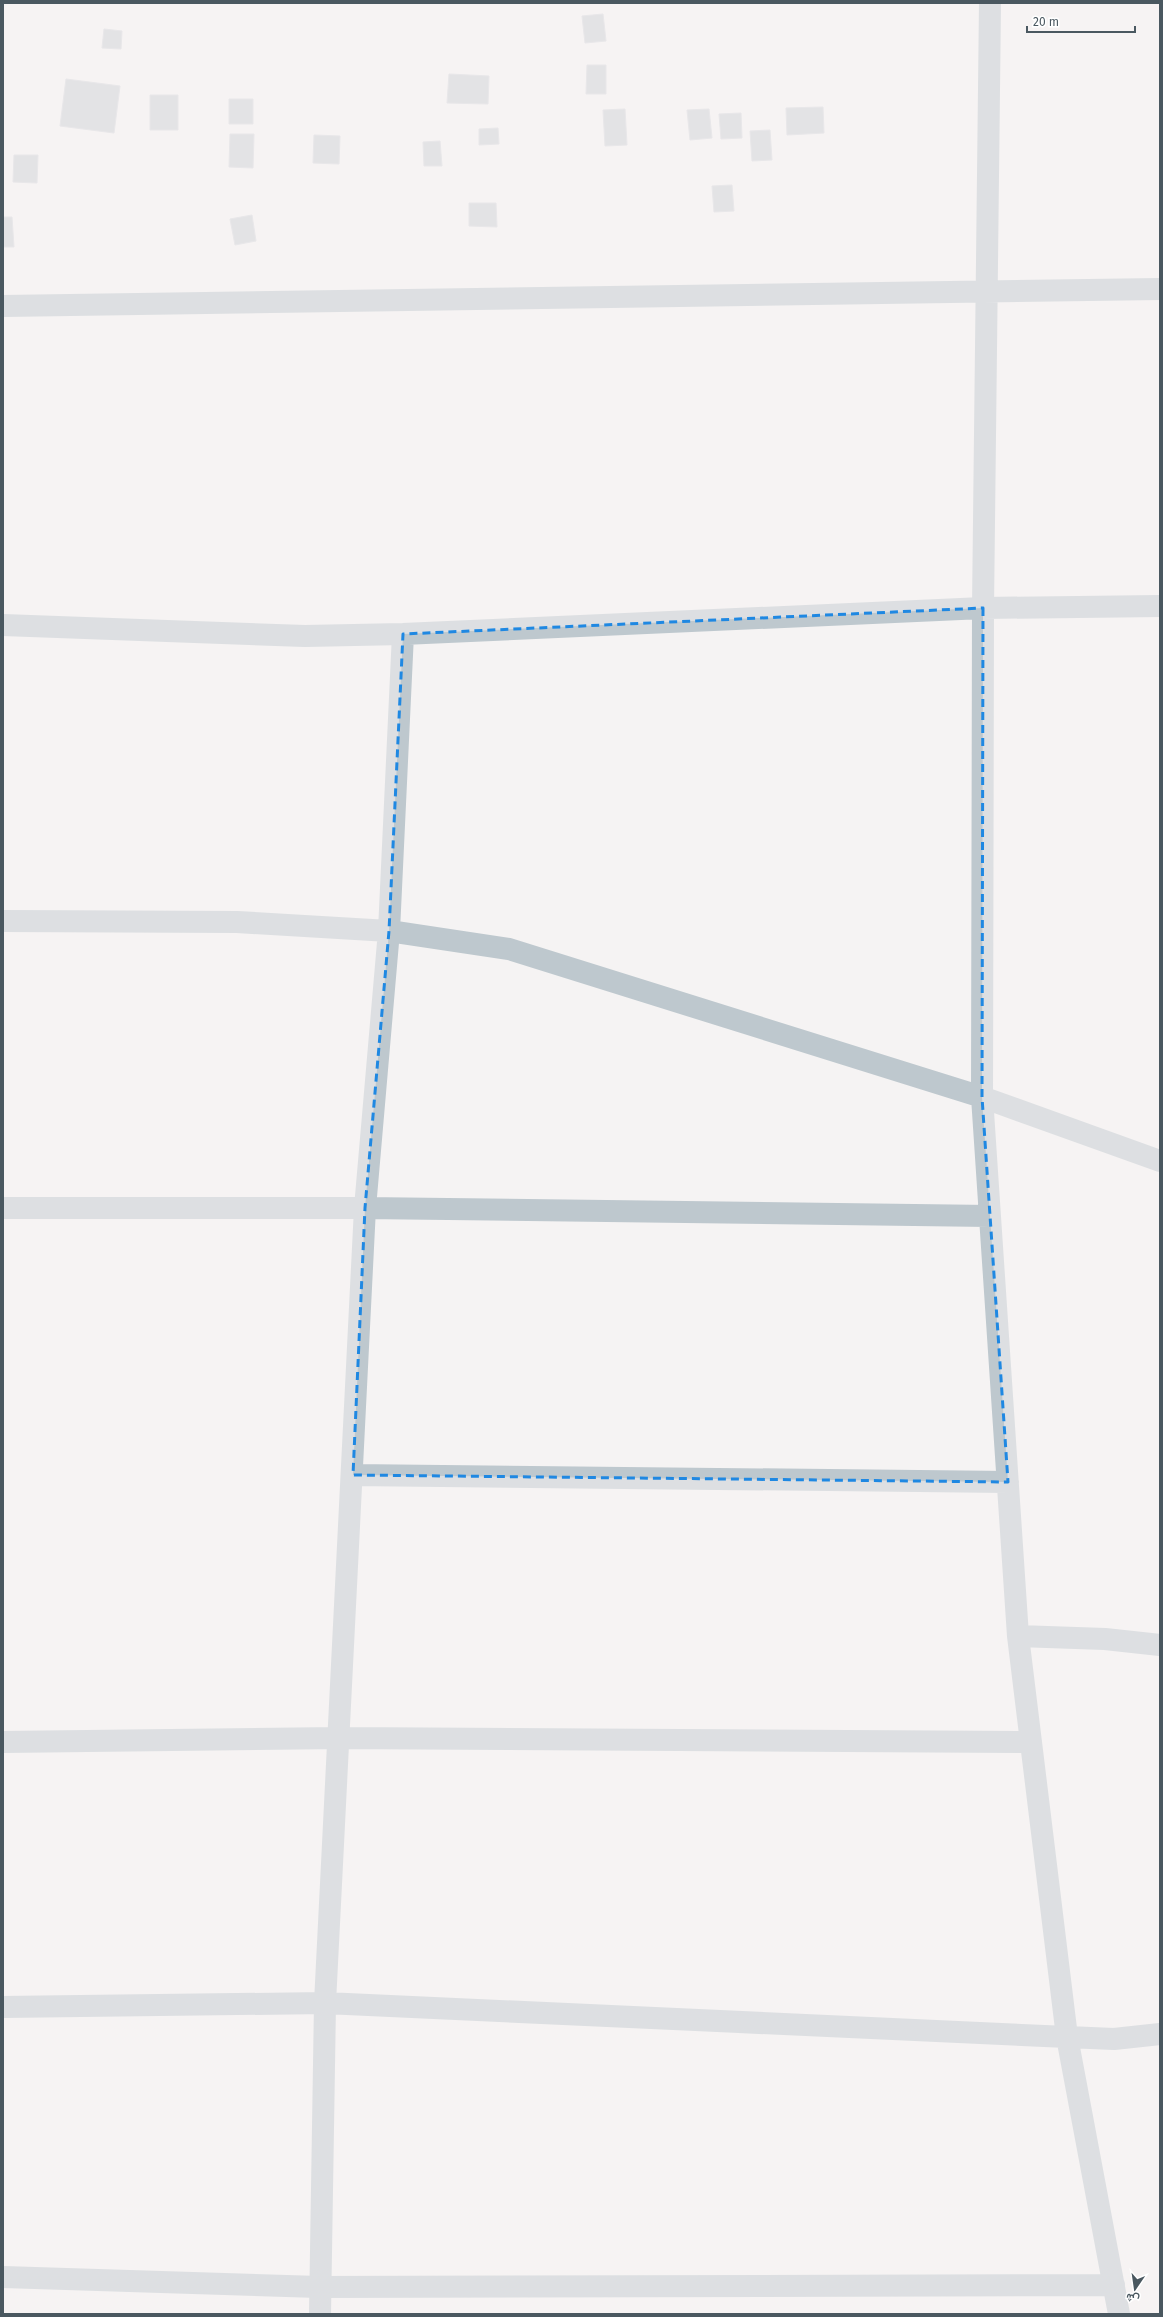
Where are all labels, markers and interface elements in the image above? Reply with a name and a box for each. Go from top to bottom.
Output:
scale bar [1027,8,1135,34]
text: 20 m [1033,15,1059,29]
north arrow [1115,2269,1155,2309]
text: ش [1125,2290,1141,2306]

